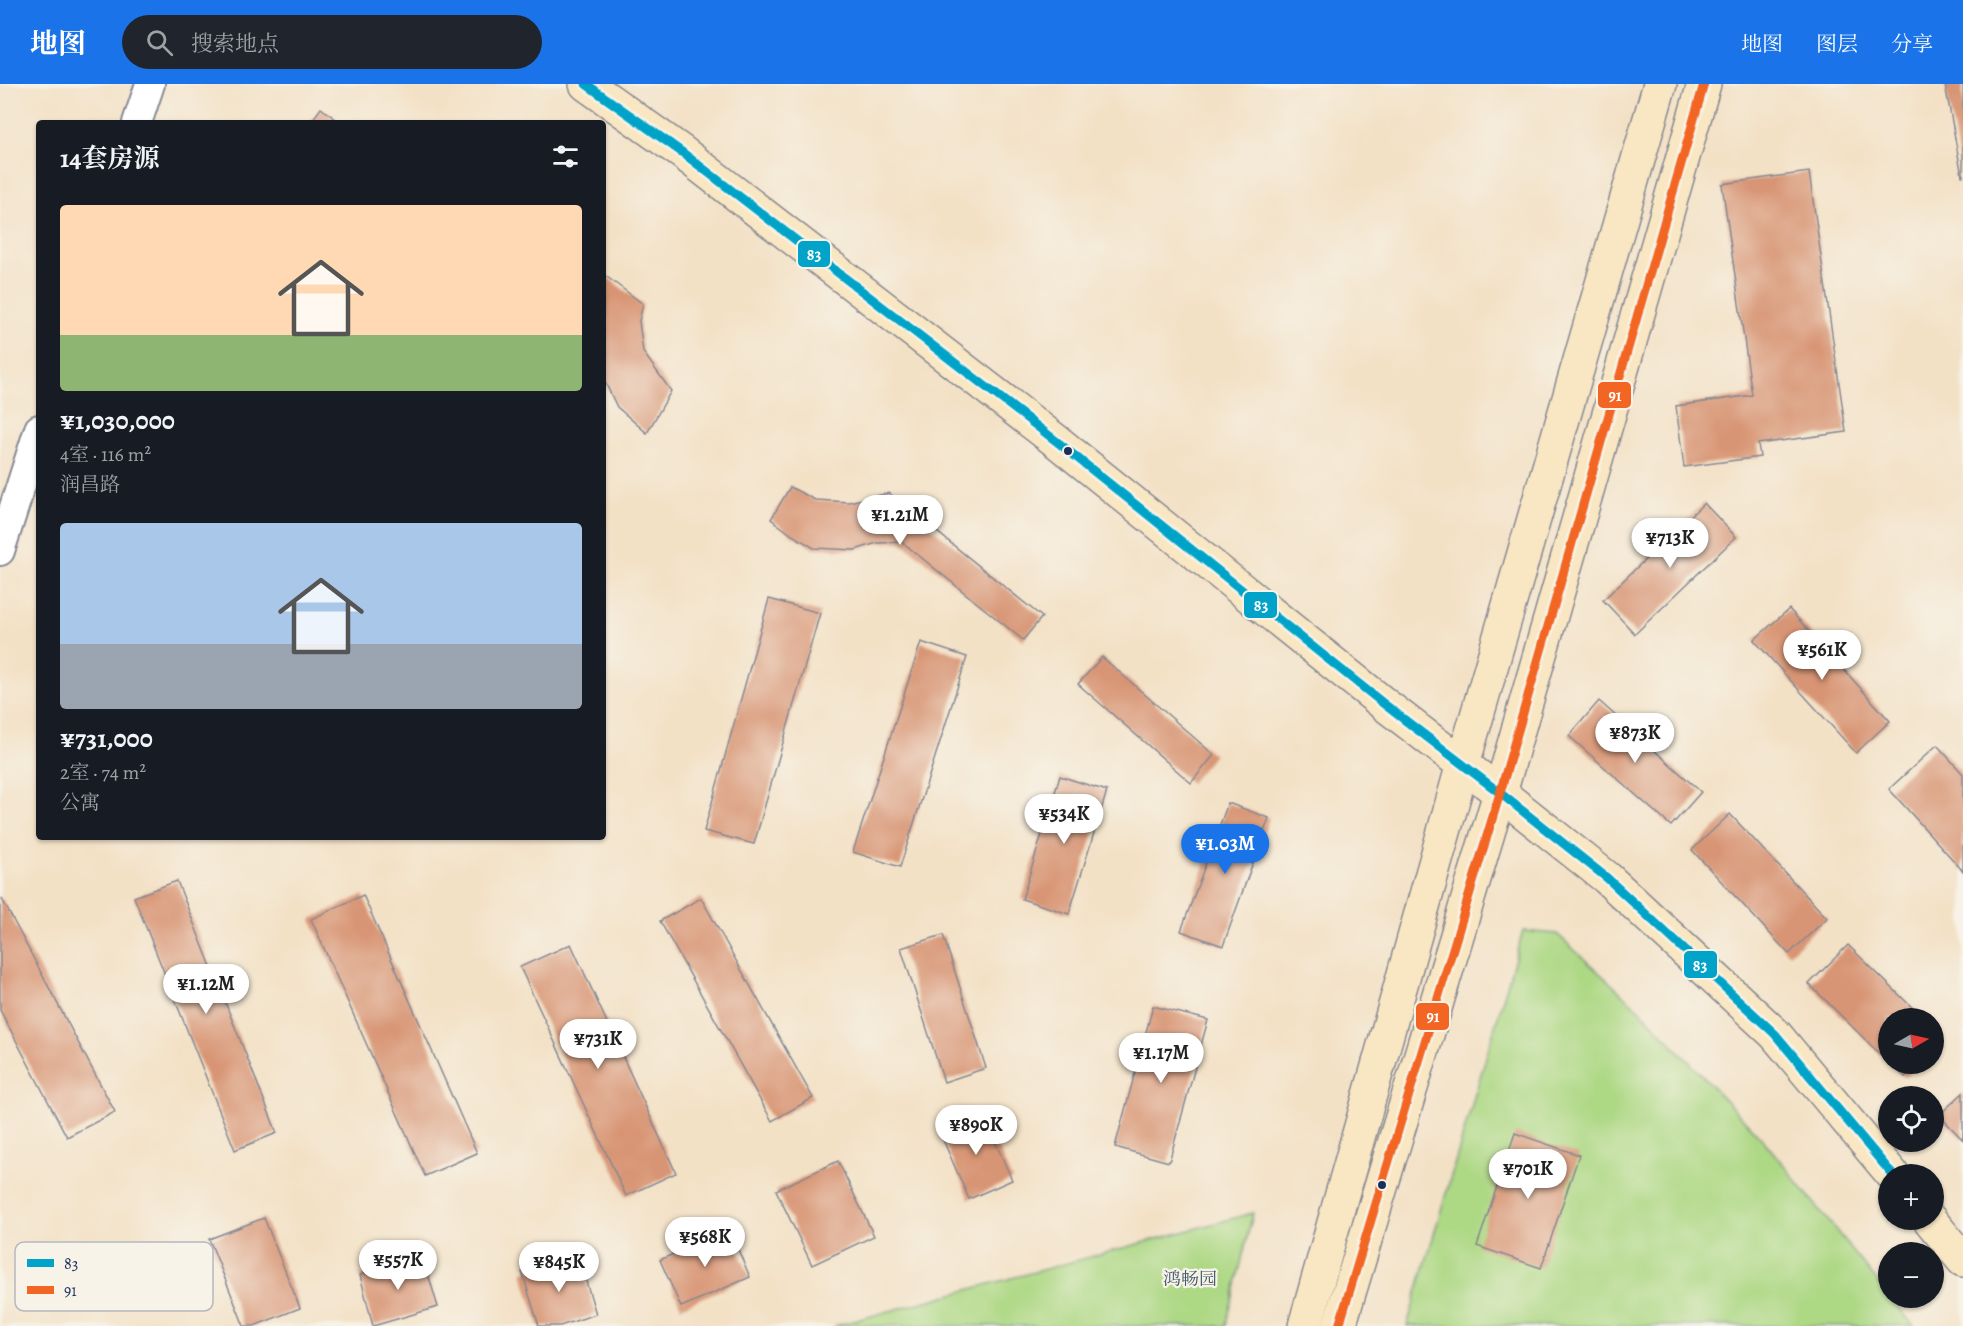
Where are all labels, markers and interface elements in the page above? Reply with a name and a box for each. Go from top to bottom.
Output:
search box [122,15,542,69]
text: 地图 [30,25,86,63]
icon: search [143,26,176,59]
text: 搜索地点 [191,29,279,59]
text: 地图 [1741,30,1783,58]
text: 图层 [1816,30,1858,58]
text: 分享 [1891,30,1933,58]
icon: filters [549,140,582,173]
text: 14套房源 [60,141,160,176]
line badge: 83 [797,240,831,268]
icon: home [267,244,375,352]
text: 83 [807,244,821,266]
line badge: 91 [1597,381,1632,409]
text: 91 [1608,385,1622,407]
text: ¥1,030,000 [60,403,175,438]
text: 4室 · 116 m² [60,441,151,468]
unlabelled marker [1062,445,1074,457]
text: 润昌路 [60,471,120,498]
pin: ¥1.21M [851,495,949,546]
text: ¥1.21M [871,501,929,528]
pin: ¥713K [1628,518,1712,569]
text: ¥713K [1646,524,1694,551]
icon: home [267,562,375,670]
line badge: 83 [1243,591,1278,619]
text: 83 [1254,595,1268,617]
pin: ¥561K [1780,630,1864,681]
text: ¥561K [1797,636,1847,663]
pin: ¥873K [1593,713,1677,764]
text: ¥873K [1609,719,1661,746]
text: ¥731,000 [60,721,153,756]
text: 2室 · 74 m² [60,759,146,786]
text: 公寓 [60,789,100,816]
pin: ¥534K [1022,794,1106,845]
text: ¥534K [1038,800,1090,827]
pin: ¥1.03M [1176,824,1274,875]
text: ¥1.03M [1195,830,1255,857]
line badge: 83 [1683,950,1718,979]
text: 83 [1693,955,1707,977]
pin: ¥1.12M [157,964,255,1015]
text: ¥1.12M [177,970,235,997]
line badge: 91 [1415,1002,1450,1031]
text: 91 [1426,1006,1440,1028]
north arrow [1878,1008,1944,1074]
map controls [1878,1008,1944,1308]
pin: ¥731K [556,1019,640,1070]
text: ¥731K [574,1025,622,1052]
pin: ¥1.17M [1112,1033,1210,1084]
text: ¥1.17M [1133,1039,1189,1066]
button: locate [1878,1086,1944,1152]
pin: ¥890K [934,1105,1018,1156]
text: ¥890K [949,1111,1003,1138]
pin: ¥701K [1486,1149,1570,1200]
text: ¥701K [1503,1155,1553,1182]
button: + [1878,1164,1944,1230]
unlabelled marker [1376,1179,1388,1191]
pin: ¥568K [663,1217,747,1268]
text: ¥568K [679,1223,731,1250]
pin: ¥557K [356,1240,440,1291]
legend [15,1242,213,1311]
pin: ¥845K [517,1242,601,1293]
button: − [1878,1242,1944,1308]
text: ¥557K [373,1246,423,1273]
text: ¥845K [533,1248,585,1275]
text: 83 [64,1253,78,1275]
park label: 鸿畅园 [1163,1267,1217,1291]
text: 91 [64,1280,77,1302]

